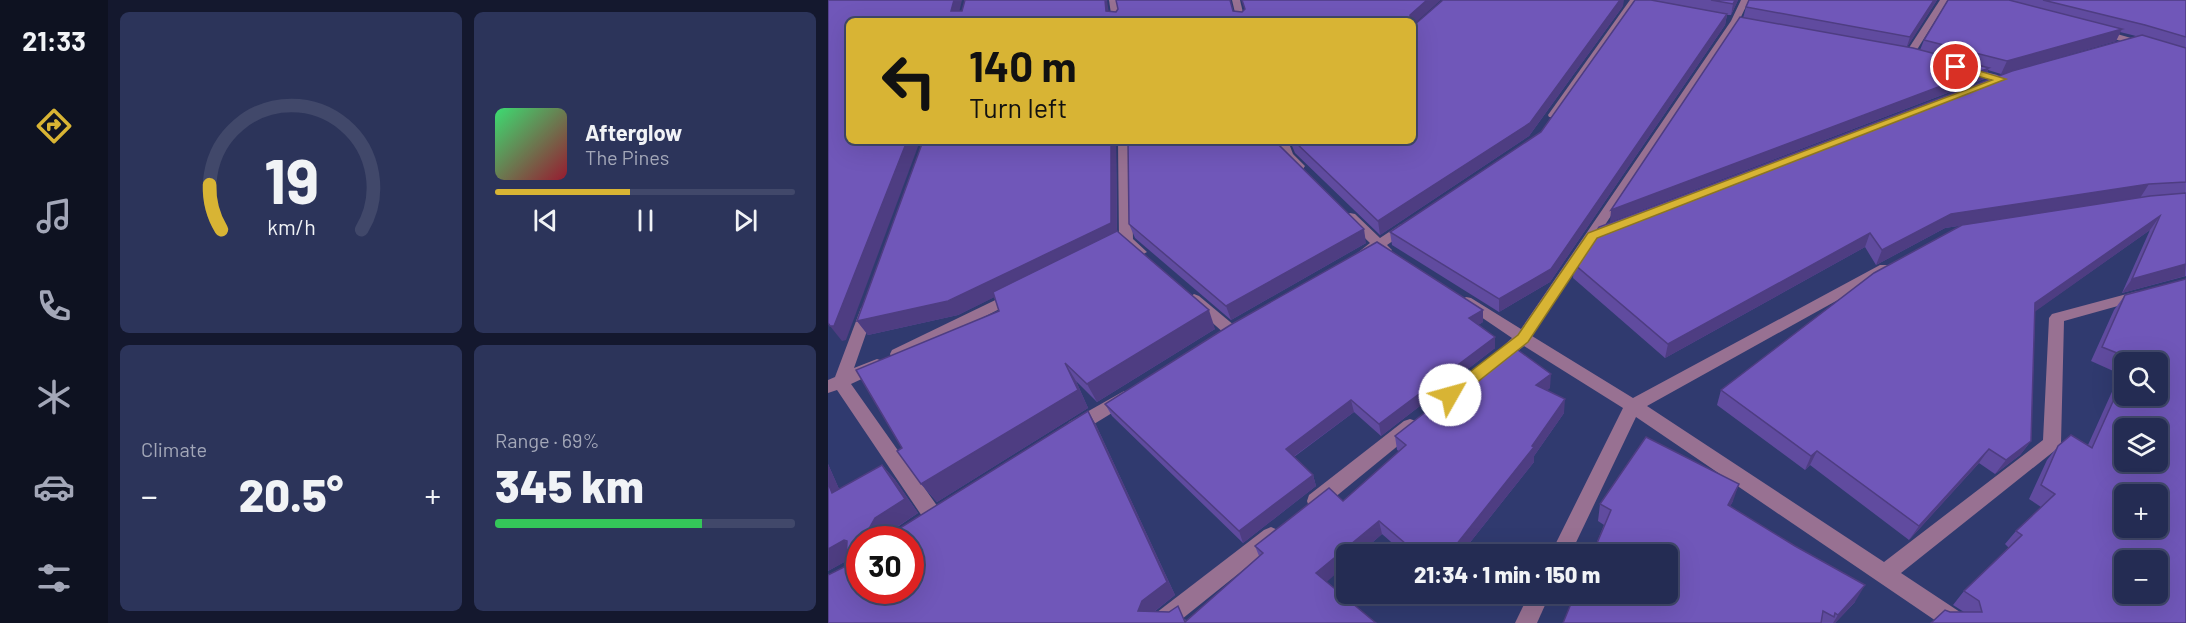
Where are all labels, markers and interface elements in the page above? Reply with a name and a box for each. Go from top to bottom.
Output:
text: 21:33 [22,24,86,56]
text: 140 m [969,40,1077,90]
pin [1930,41,1981,92]
icon: left [870,42,948,120]
icon: arrive [1939,50,1972,83]
text: Turn left [969,91,1067,123]
icon: directions [33,105,75,147]
text: Afterglow [585,119,682,145]
text: 19 [263,142,319,216]
text: The Pines [585,145,669,169]
icon: music [33,195,75,237]
icon: previous [529,204,562,237]
icon: pause [629,204,662,237]
icon: next [729,204,762,237]
text: km/h [267,214,315,239]
icon: phone [33,285,75,327]
map controls [2114,352,2168,604]
button: search [2114,352,2168,406]
position arrow [1418,363,1482,427]
icon: climate [33,376,75,418]
button: layers [2114,418,2168,472]
text: Range · 69% [495,428,599,452]
text: Climate [141,437,207,461]
text: 345 km [495,458,644,512]
icon: car [33,466,75,508]
text: 20.5° [239,467,343,521]
text: − [141,475,158,515]
text: + [425,475,441,515]
button: + [2114,484,2168,538]
speed limit sign: 30 [846,526,924,604]
button: − [2114,550,2168,604]
icon: filters [33,557,75,599]
text: 21:34 · 1 min · 150 m [1414,561,1600,587]

